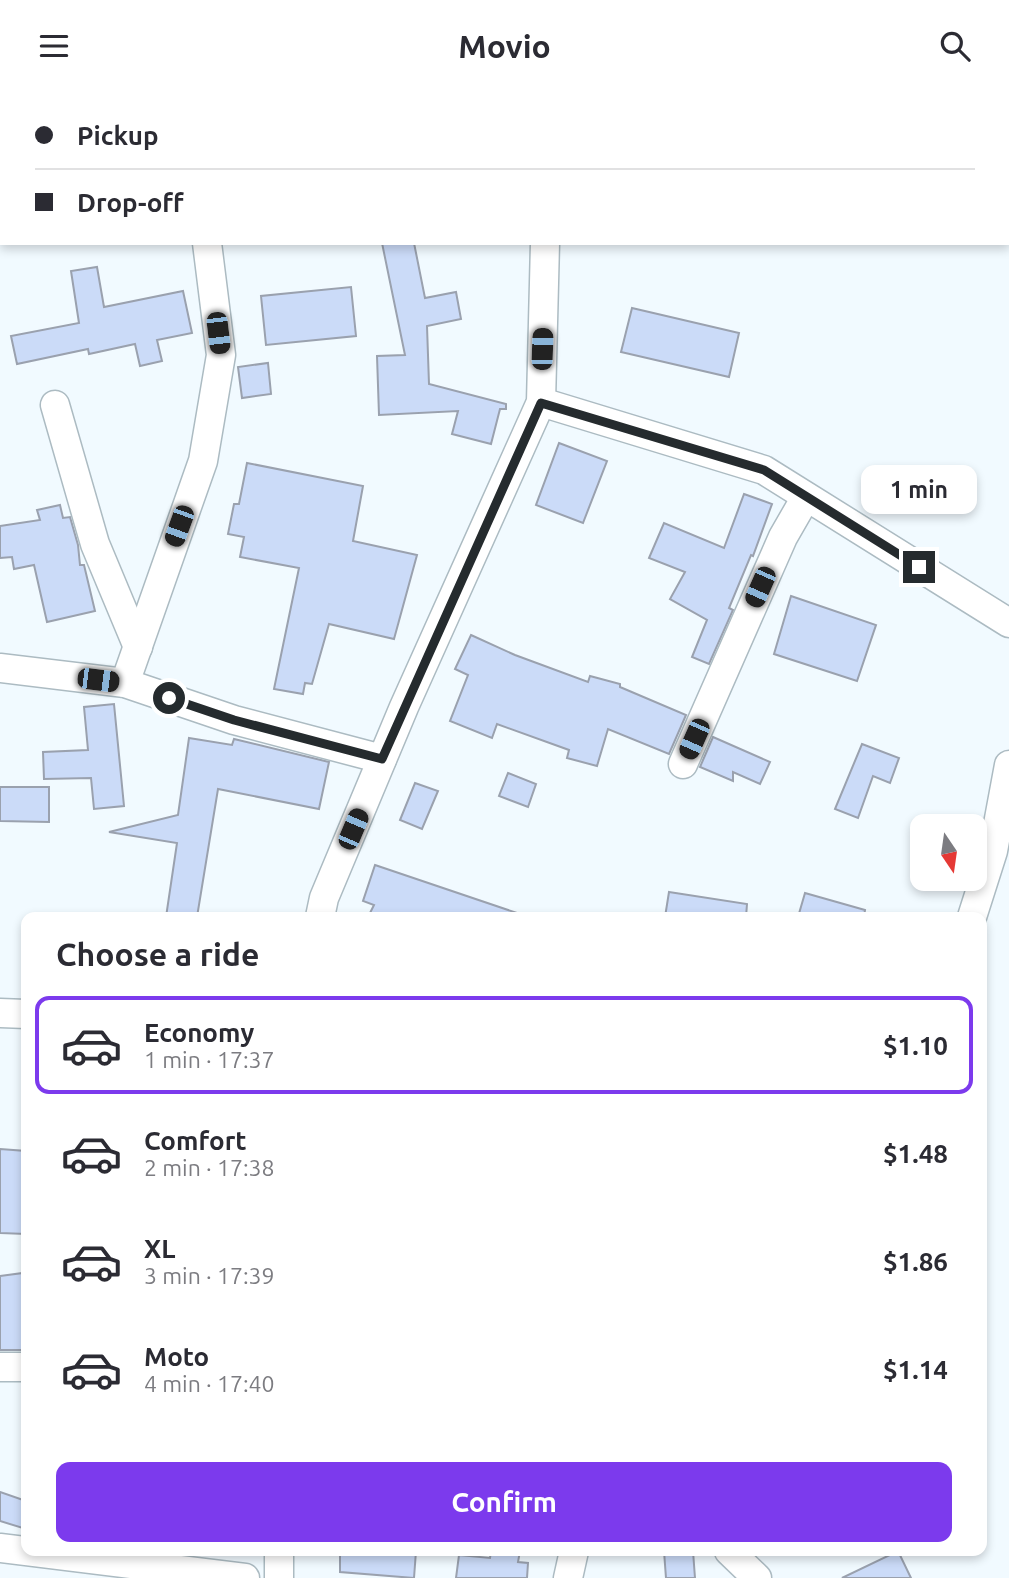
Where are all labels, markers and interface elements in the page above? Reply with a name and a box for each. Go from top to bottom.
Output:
icon: menu [35,27,73,65]
icon: search [936,27,974,65]
text: Movio [458,28,551,64]
text: Pickup [77,121,159,150]
text: Drop-off [77,188,184,217]
car [206,311,231,355]
car [531,328,554,370]
callout: 1 min [861,465,977,515]
text: 1 min [890,477,948,502]
car [162,503,197,549]
route end [903,551,935,583]
car [742,564,779,610]
car [76,667,121,693]
route start [153,682,185,714]
car [676,716,713,762]
car [336,806,371,852]
north arrow [910,814,987,891]
map controls [910,814,987,891]
text: Choose a ride [56,936,259,972]
icon: car [60,1014,123,1077]
text: Economy [144,1018,254,1047]
text: $1.10 [883,1031,948,1060]
text: 1 min · 17:37 [144,1047,275,1072]
icon: car [60,1122,123,1185]
text: Comfort [144,1126,247,1155]
text: $1.48 [883,1139,948,1168]
text: 2 min · 17:38 [144,1155,275,1180]
icon: car [60,1230,123,1293]
text: XL [144,1234,175,1263]
text: $1.86 [883,1247,948,1276]
text: 3 min · 17:39 [144,1263,275,1288]
icon: car [60,1338,123,1401]
text: Moto [144,1342,209,1371]
text: $1.14 [883,1355,948,1384]
text: 4 min · 17:40 [144,1371,275,1396]
button: Confirm [56,1462,952,1542]

